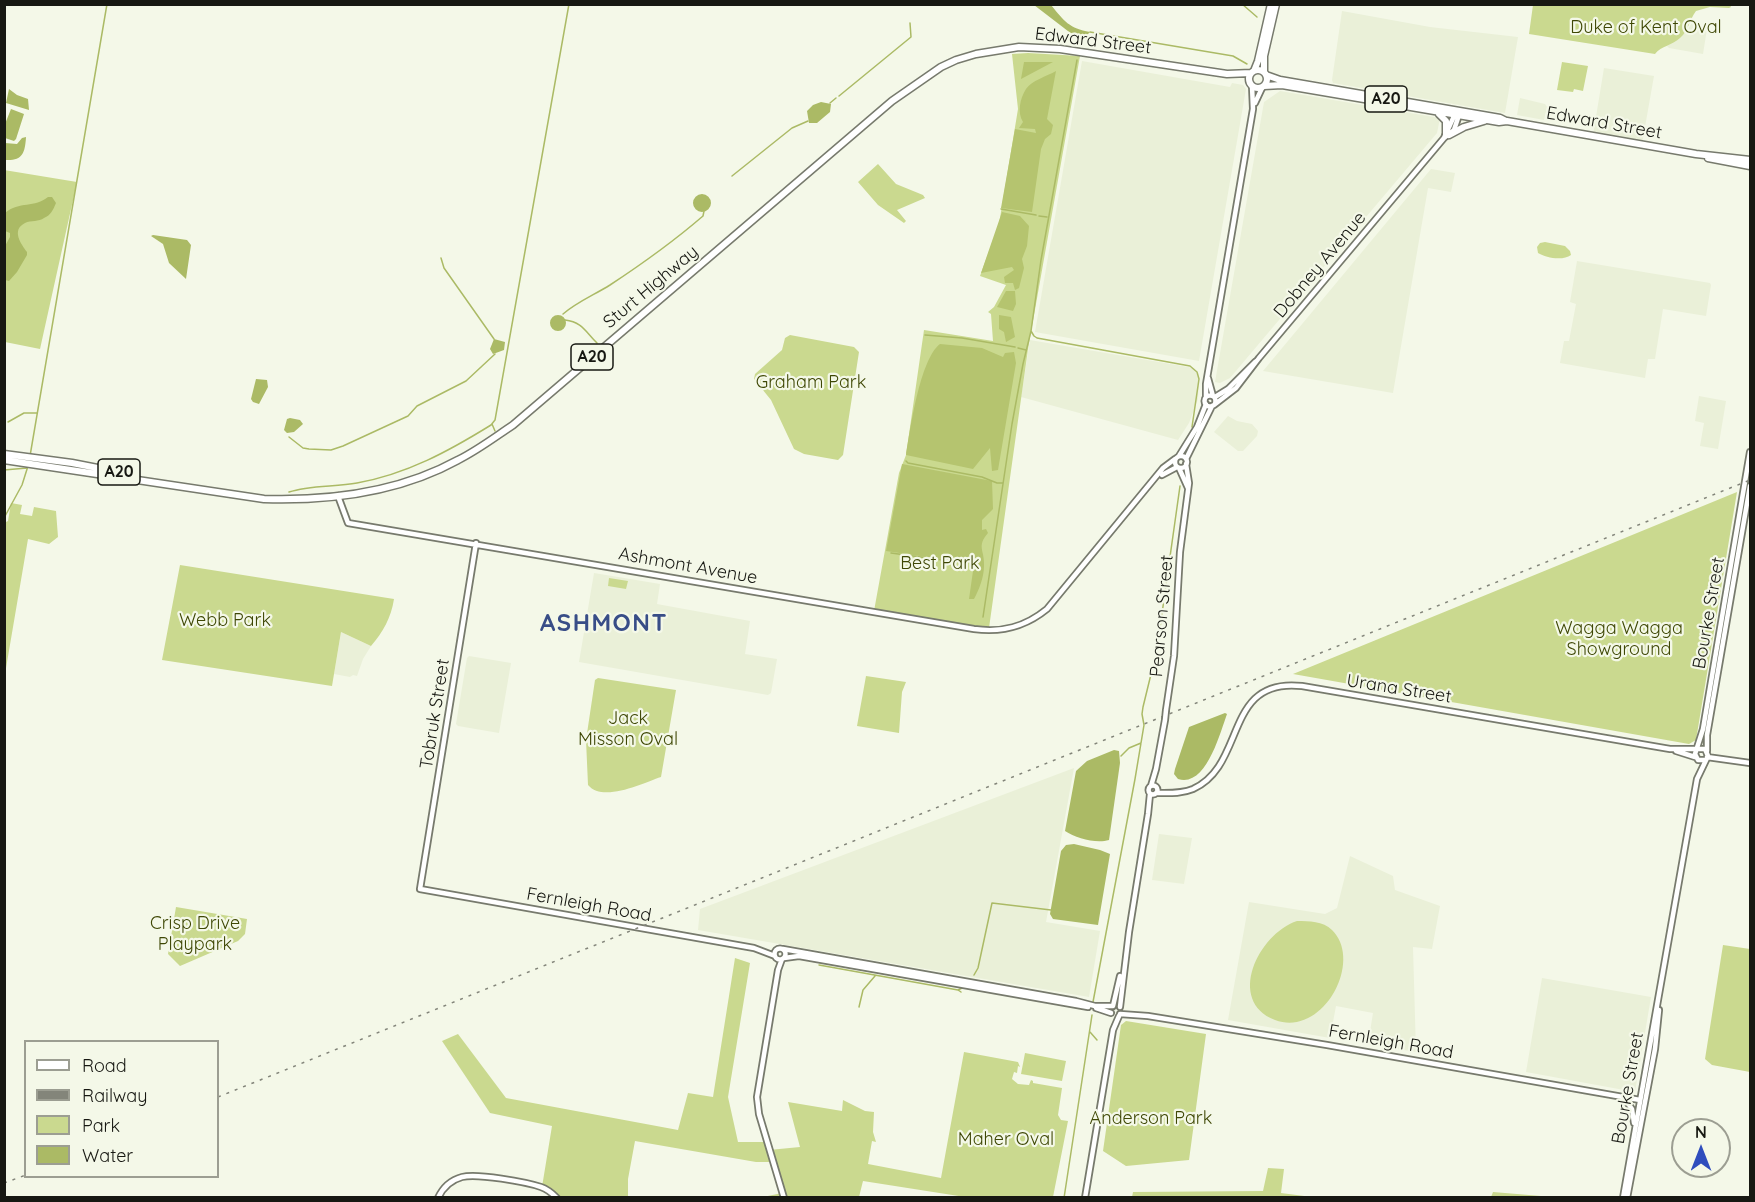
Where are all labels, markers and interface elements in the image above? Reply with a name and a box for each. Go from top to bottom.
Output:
park label: Duke of Kent Oval [1570,17,1722,39]
street label: Edward Street [1034,23,1152,59]
road number: A20 [1365,86,1407,112]
street label: Edward Street [1544,102,1664,144]
street label: Dobney Avenue [1269,207,1371,323]
street label: Sturt Highway [599,241,703,333]
road number: A20 [571,344,613,370]
park label: Graham Park [756,372,866,394]
road number: A20 [98,459,140,485]
street label: Ashmont Avenue [617,543,759,589]
park label: Best Park [900,553,980,575]
street label: Pearson Street [1146,554,1178,678]
street label: Bourke Street [1689,555,1729,671]
park label: Webb Park [179,610,271,632]
district label: ASHMONT [540,610,668,638]
park label: Wagga Wagga Showground [1555,618,1683,660]
street label: Tobruk Street [416,657,454,771]
street label: Urana Street [1345,670,1453,708]
park label: Jack Misson Oval [578,708,678,750]
street label: Fernleigh Road [525,883,653,927]
park label: Crisp Drive Playpark [150,913,240,956]
street label: Fernleigh Road [1327,1020,1455,1064]
street label: Bourke Street [1608,1030,1648,1146]
legend [24,1040,219,1178]
text: Road [82,1054,127,1077]
text: Railway [82,1084,148,1107]
park label: Anderson Park [1090,1108,1212,1130]
text: Park [82,1114,120,1137]
north arrow [1671,1118,1731,1178]
text: N [1695,1122,1707,1142]
park label: Maher Oval [958,1129,1054,1151]
text: Water [82,1144,133,1167]

